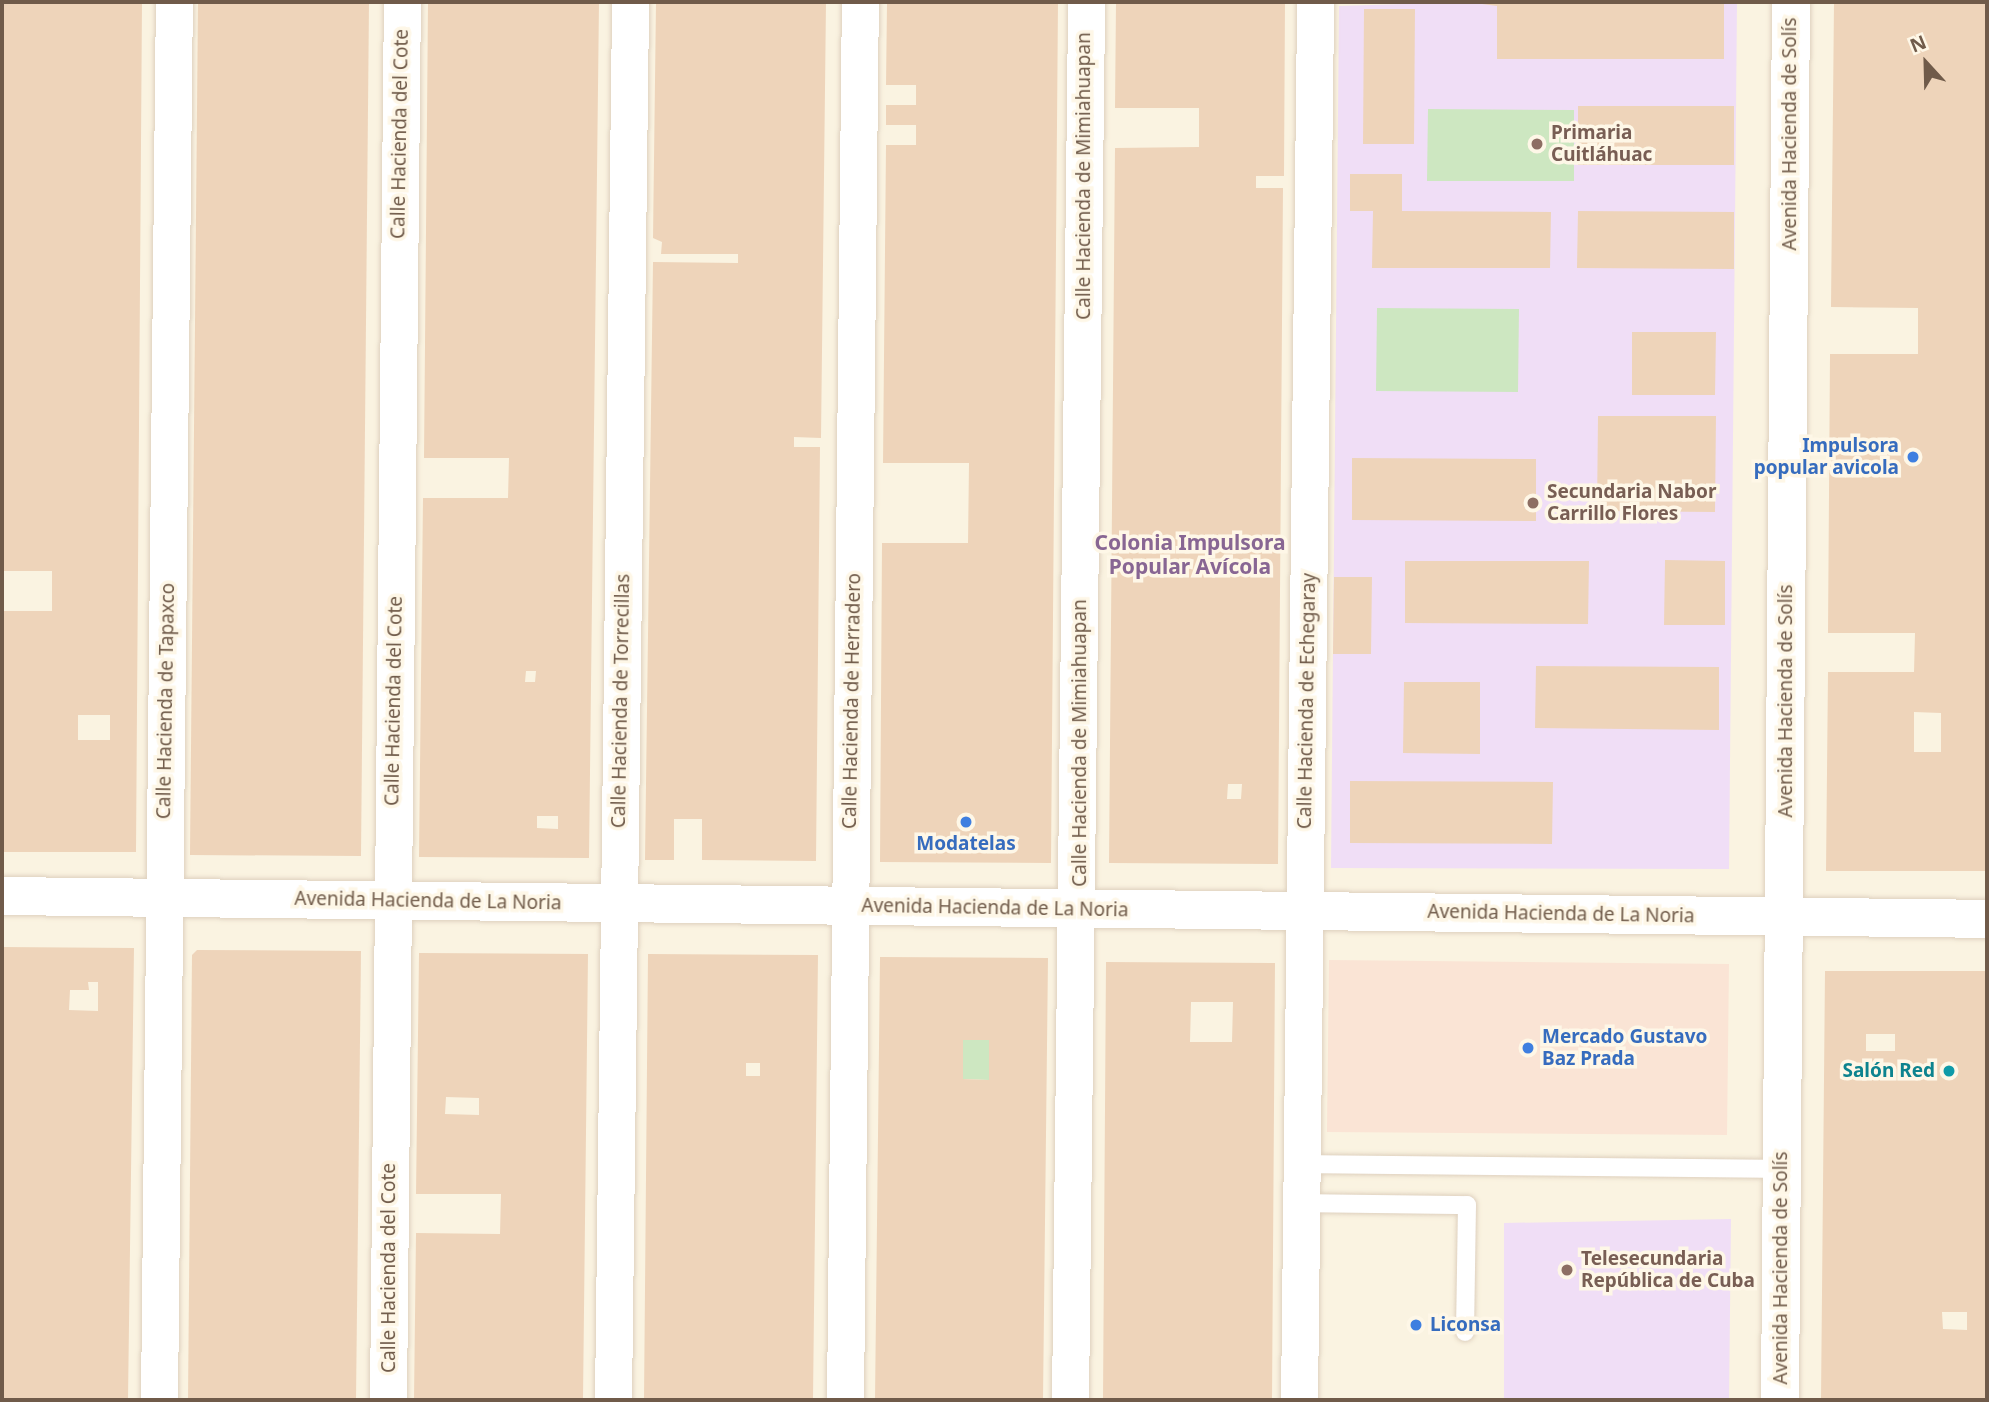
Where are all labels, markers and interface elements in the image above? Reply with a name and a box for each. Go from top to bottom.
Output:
street label: Avenida Hacienda de Solís [1779,17,1801,251]
north arrow [1891,28,1961,98]
street label: Calle Hacienda del Cote [387,29,413,239]
text: N [1906,29,1930,58]
street label: Calle Hacienda de Mimiahuapan [1073,32,1095,320]
place label: Primaria Cuitláhuac [1551,122,1652,166]
marker: Primaria Cuitláhuac [1529,136,1545,152]
place label: Impulsora popular avicola [1754,435,1899,479]
marker: Impulsora popular avicola [1905,449,1921,465]
place label: Secundaria Nabor Carrillo Flores [1547,481,1716,525]
marker: Secundaria Nabor Carrillo Flores [1525,495,1541,511]
district label: Colonia Impulsora Popular Avícola [1095,529,1285,579]
street label: Calle Hacienda de Herradero [838,573,866,829]
street label: Calle Hacienda de Echegaray [1293,573,1321,829]
street label: Calle Hacienda de Torrecillas [607,574,635,828]
street label: Calle Hacienda de Tapaxco [153,583,179,819]
street label: Avenida Hacienda de Solís [1775,584,1797,818]
street label: Calle Hacienda del Cote [381,596,407,806]
street label: Calle Hacienda de Mimiahuapan [1069,599,1091,887]
marker: Modatelas [958,814,974,830]
place label: Modatelas [916,833,1016,855]
street label: Avenida Hacienda de La Noria [294,887,562,915]
street label: Avenida Hacienda de La Noria [861,894,1129,922]
street label: Avenida Hacienda de La Noria [1427,900,1695,928]
place label: Mercado Gustavo Baz Prada [1542,1026,1707,1070]
marker: Mercado Gustavo Baz Prada [1520,1040,1536,1056]
place label: Salón Red [1843,1060,1935,1082]
marker: Salón Red [1941,1063,1957,1079]
street label: Avenida Hacienda de Solís [1770,1151,1792,1385]
street label: Calle Hacienda del Cote [378,1163,400,1373]
place label: Telesecundaria República de Cuba [1581,1248,1755,1292]
marker: Telesecundaria República de Cuba [1559,1262,1575,1278]
place label: Liconsa [1430,1314,1501,1336]
marker: Liconsa [1408,1317,1424,1333]

